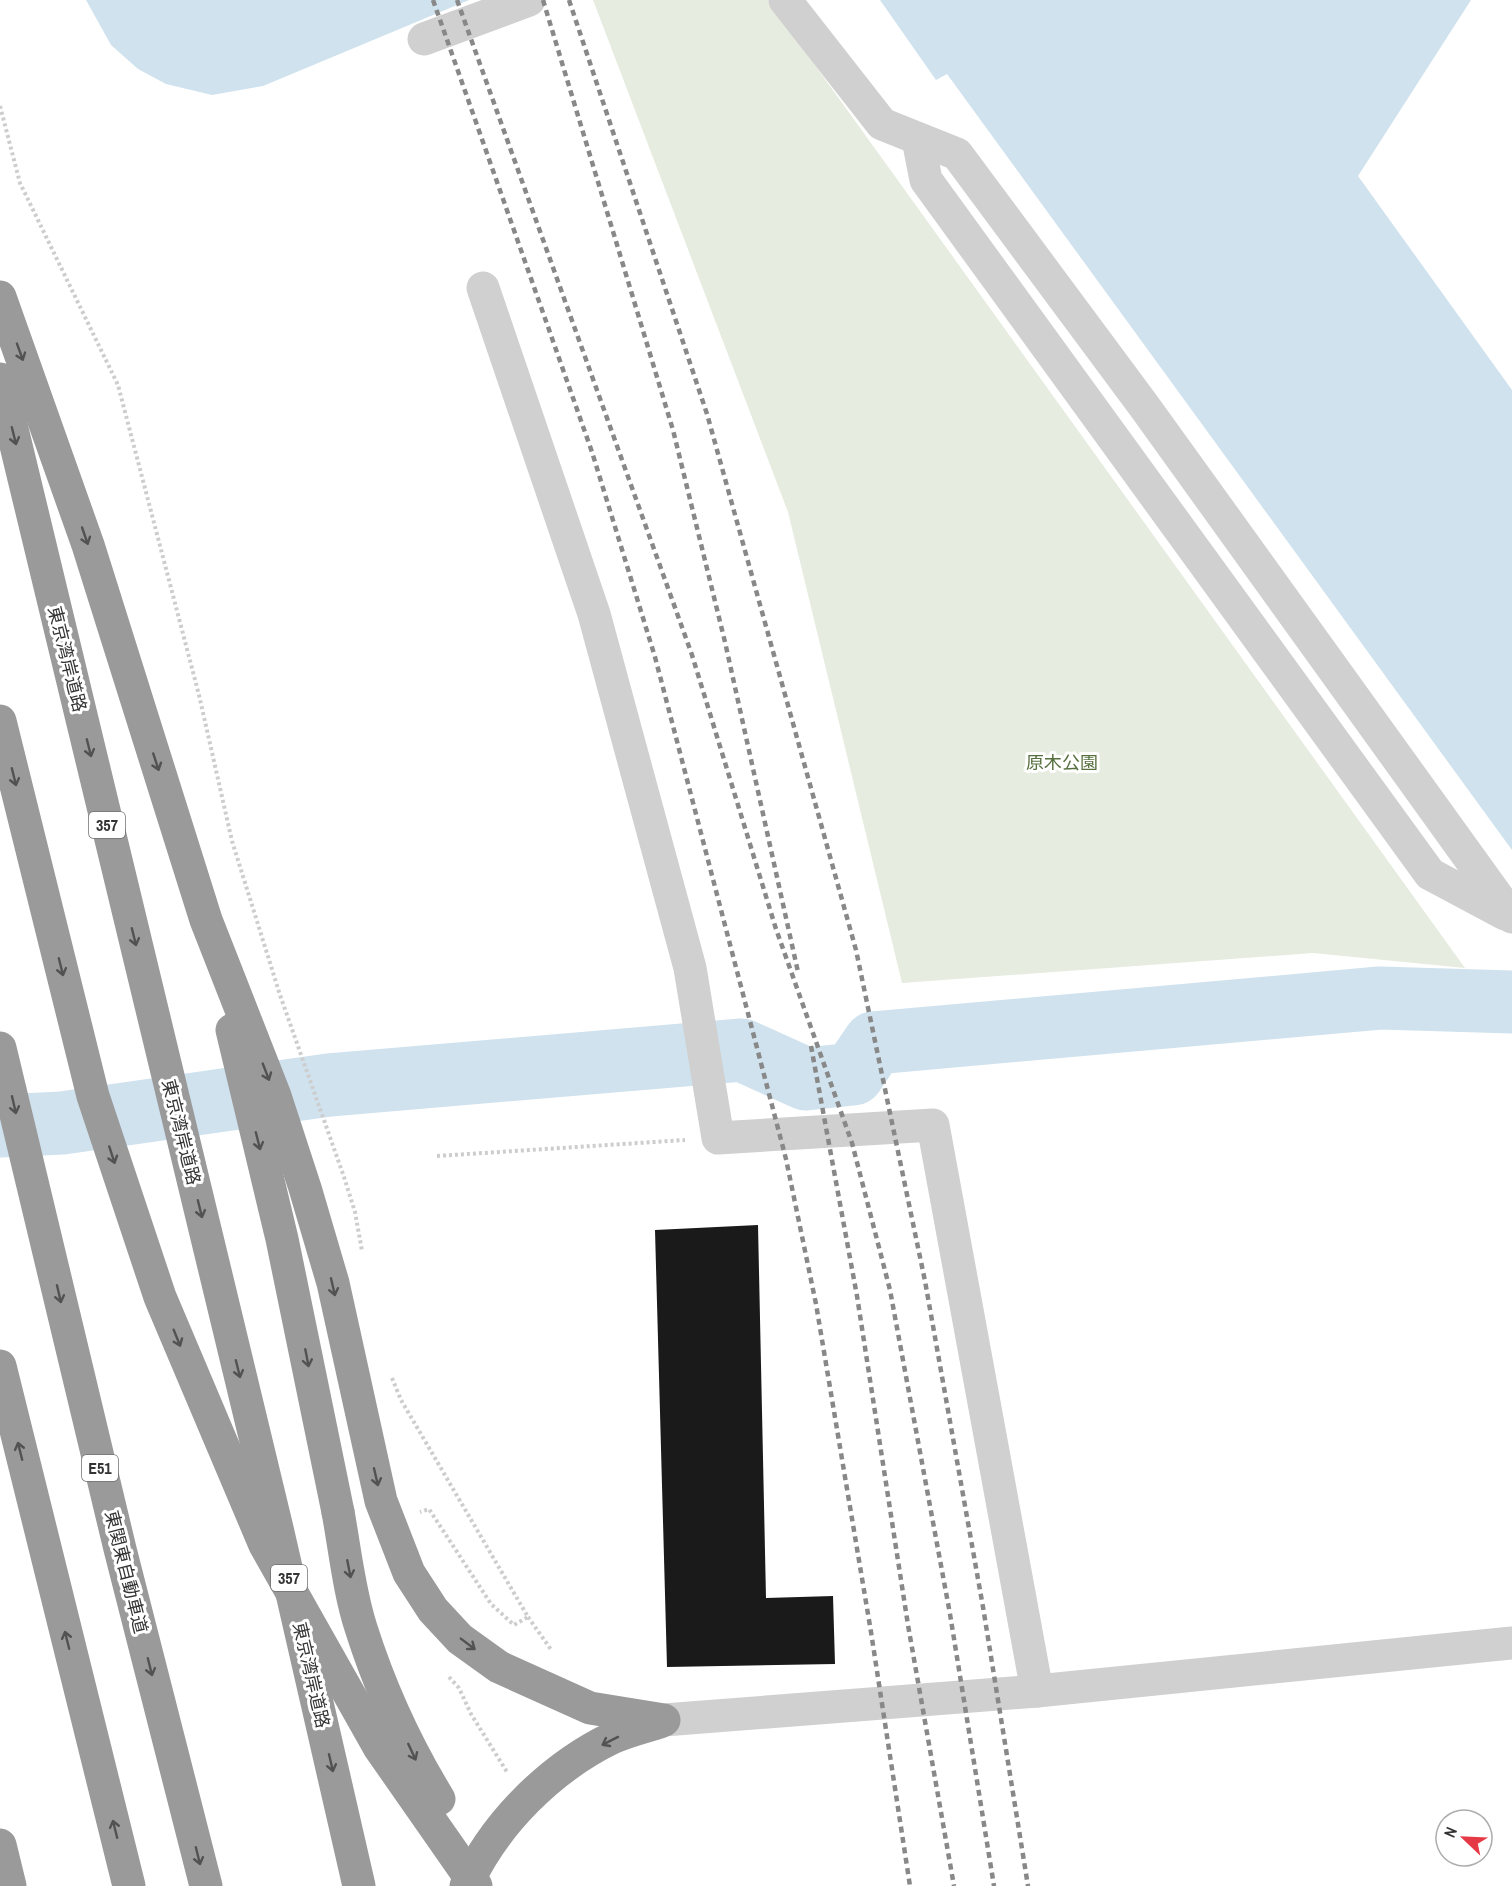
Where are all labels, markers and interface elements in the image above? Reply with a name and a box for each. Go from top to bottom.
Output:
one-way arrow [15,342,26,361]
one-way arrow [8,426,20,445]
one-way arrow [80,526,91,545]
street label: 東京湾岸道路 [42,603,93,714]
one-way arrow [83,738,95,757]
park label: 原木公園 [1026,750,1098,775]
one-way arrow [151,752,162,771]
one-way arrow [9,768,21,787]
road number: 357 [89,812,125,838]
one-way arrow [129,928,141,947]
one-way arrow [55,957,67,976]
one-way arrow [261,1063,272,1081]
street label: 東京湾岸道路 [156,1076,207,1187]
one-way arrow [8,1095,20,1114]
one-way arrow [252,1131,264,1150]
one-way arrow [107,1145,118,1164]
one-way arrow [194,1199,206,1218]
one-way arrow [328,1277,340,1296]
one-way arrow [53,1284,65,1303]
one-way arrow [172,1329,183,1347]
one-way arrow [302,1347,313,1367]
one-way arrow [233,1359,245,1378]
one-way arrow [14,1442,26,1461]
road number: E51 [82,1455,118,1481]
one-way arrow [370,1467,382,1486]
street label: 東関東自動車道 [99,1508,154,1636]
one-way arrow [344,1559,355,1578]
road number: 357 [271,1565,307,1591]
street label: 東京湾岸道路 [287,1619,336,1730]
one-way arrow [61,1631,72,1650]
one-way arrow [460,1637,476,1650]
one-way arrow [145,1657,156,1676]
one-way arrow [601,1735,619,1747]
one-way arrow [407,1743,419,1761]
one-way arrow [326,1753,337,1772]
north arrow [1434,1808,1494,1868]
one-way arrow [109,1820,120,1839]
text: N [1438,1823,1462,1841]
one-way arrow [193,1846,205,1865]

